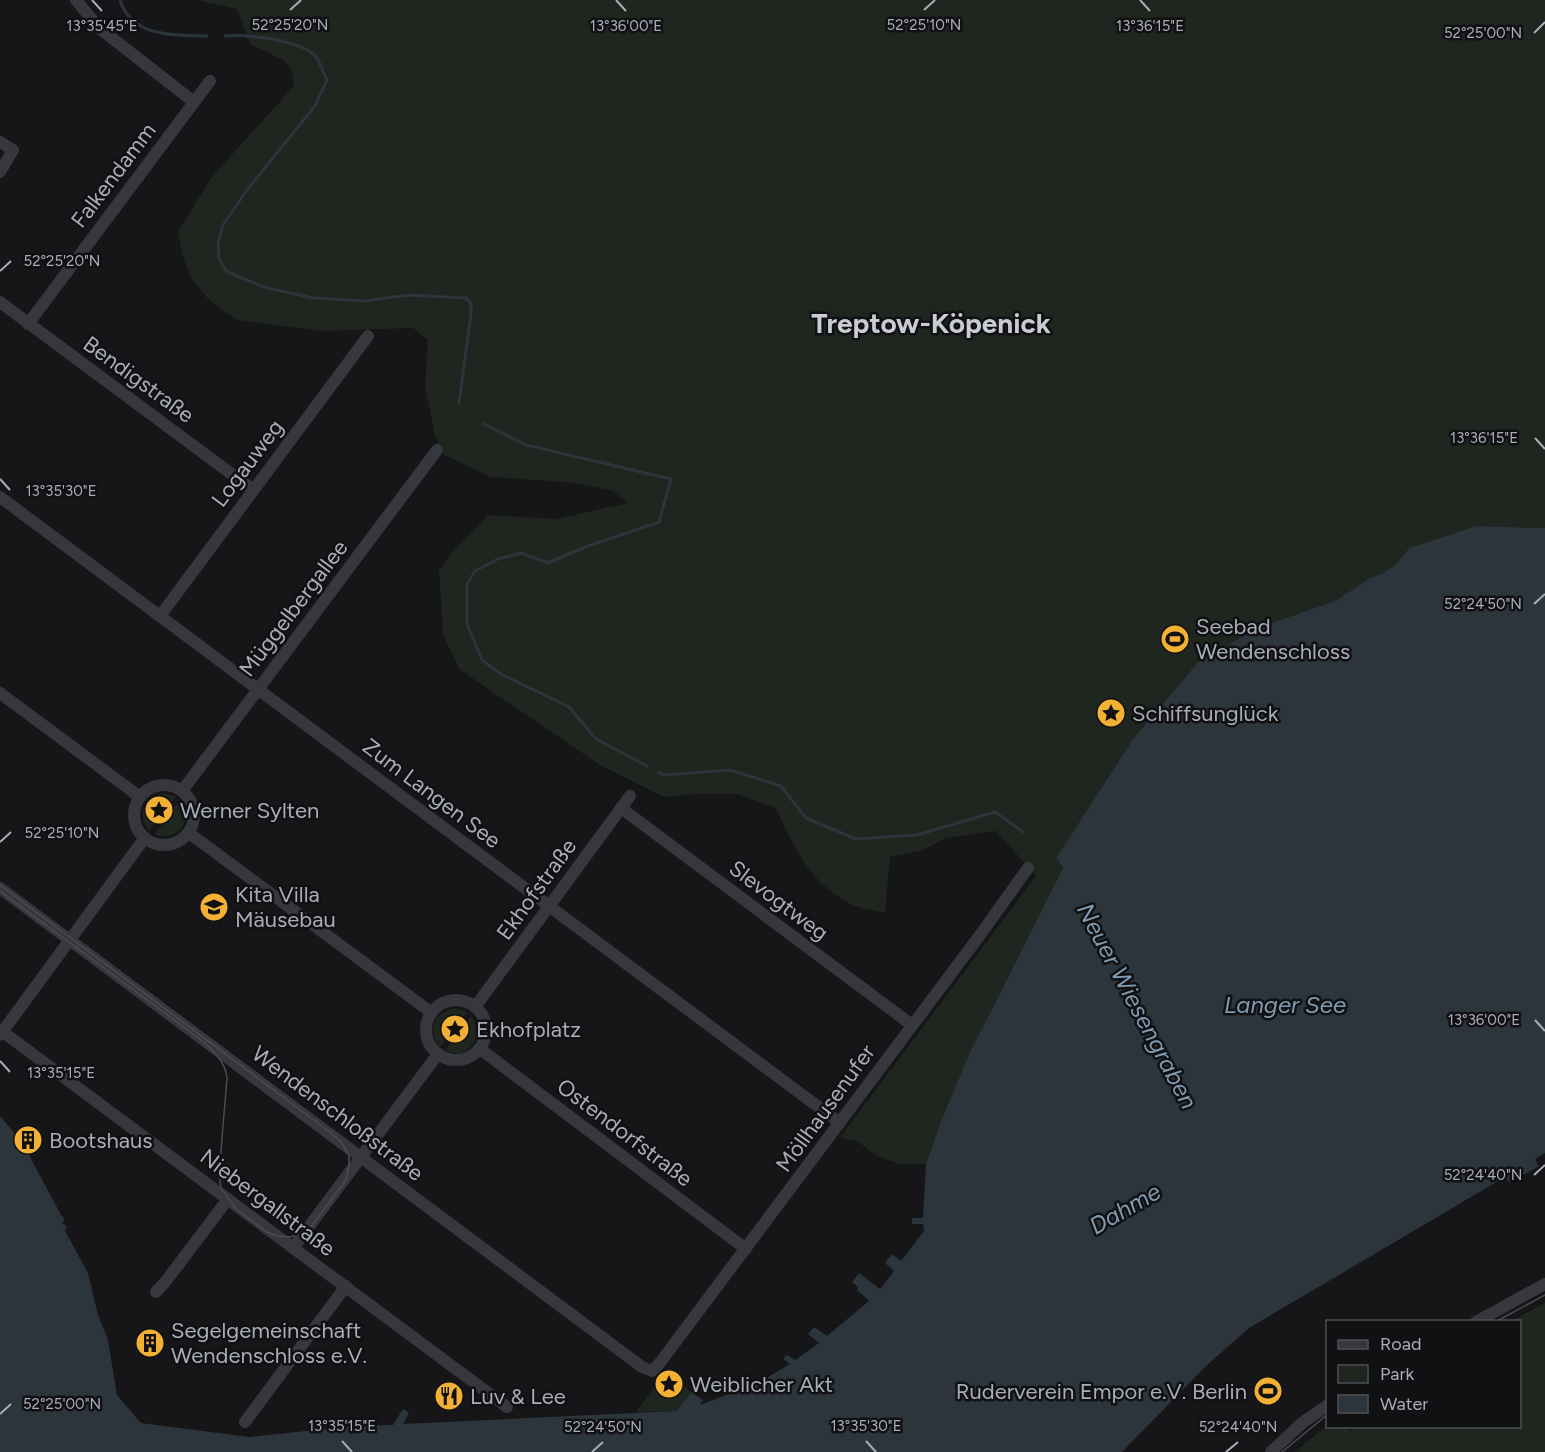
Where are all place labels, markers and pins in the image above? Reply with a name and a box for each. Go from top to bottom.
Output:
place label: Seebad Wendenschloss [1196,613,1350,665]
sports icon: Seebad Wendenschloss [1159,623,1191,655]
place icon: Schiffsunglück [1095,697,1127,729]
place label: Schiffsunglück [1132,700,1279,727]
place icon: Werner Sylten [143,794,175,826]
place label: Werner Sylten [180,797,319,824]
place label: Kita Villa Mäusebau [235,881,336,933]
school or university icon: Kita Villa Mäusebau [198,891,230,923]
place icon: Ekhofplatz [439,1013,471,1045]
place label: Ekhofplatz [476,1016,581,1043]
building icon: Bootshaus [12,1124,44,1156]
place label: Bootshaus [49,1127,153,1154]
place label: Segelgemeinschaft Wendenschloss e.V. [171,1317,367,1369]
building icon: Segelgemeinschaft Wendenschloss e.V. [134,1327,166,1359]
place icon: Weiblicher Akt [653,1368,685,1400]
place label: Weiblicher Akt [690,1371,833,1398]
sports icon: Ruderverein Empor e.V. Berlin [1252,1375,1284,1407]
place label: Ruderverein Empor e.V. Berlin [956,1378,1247,1405]
restaurant icon: Luv & Lee [433,1380,465,1412]
place label: Luv & Lee [470,1383,566,1410]

